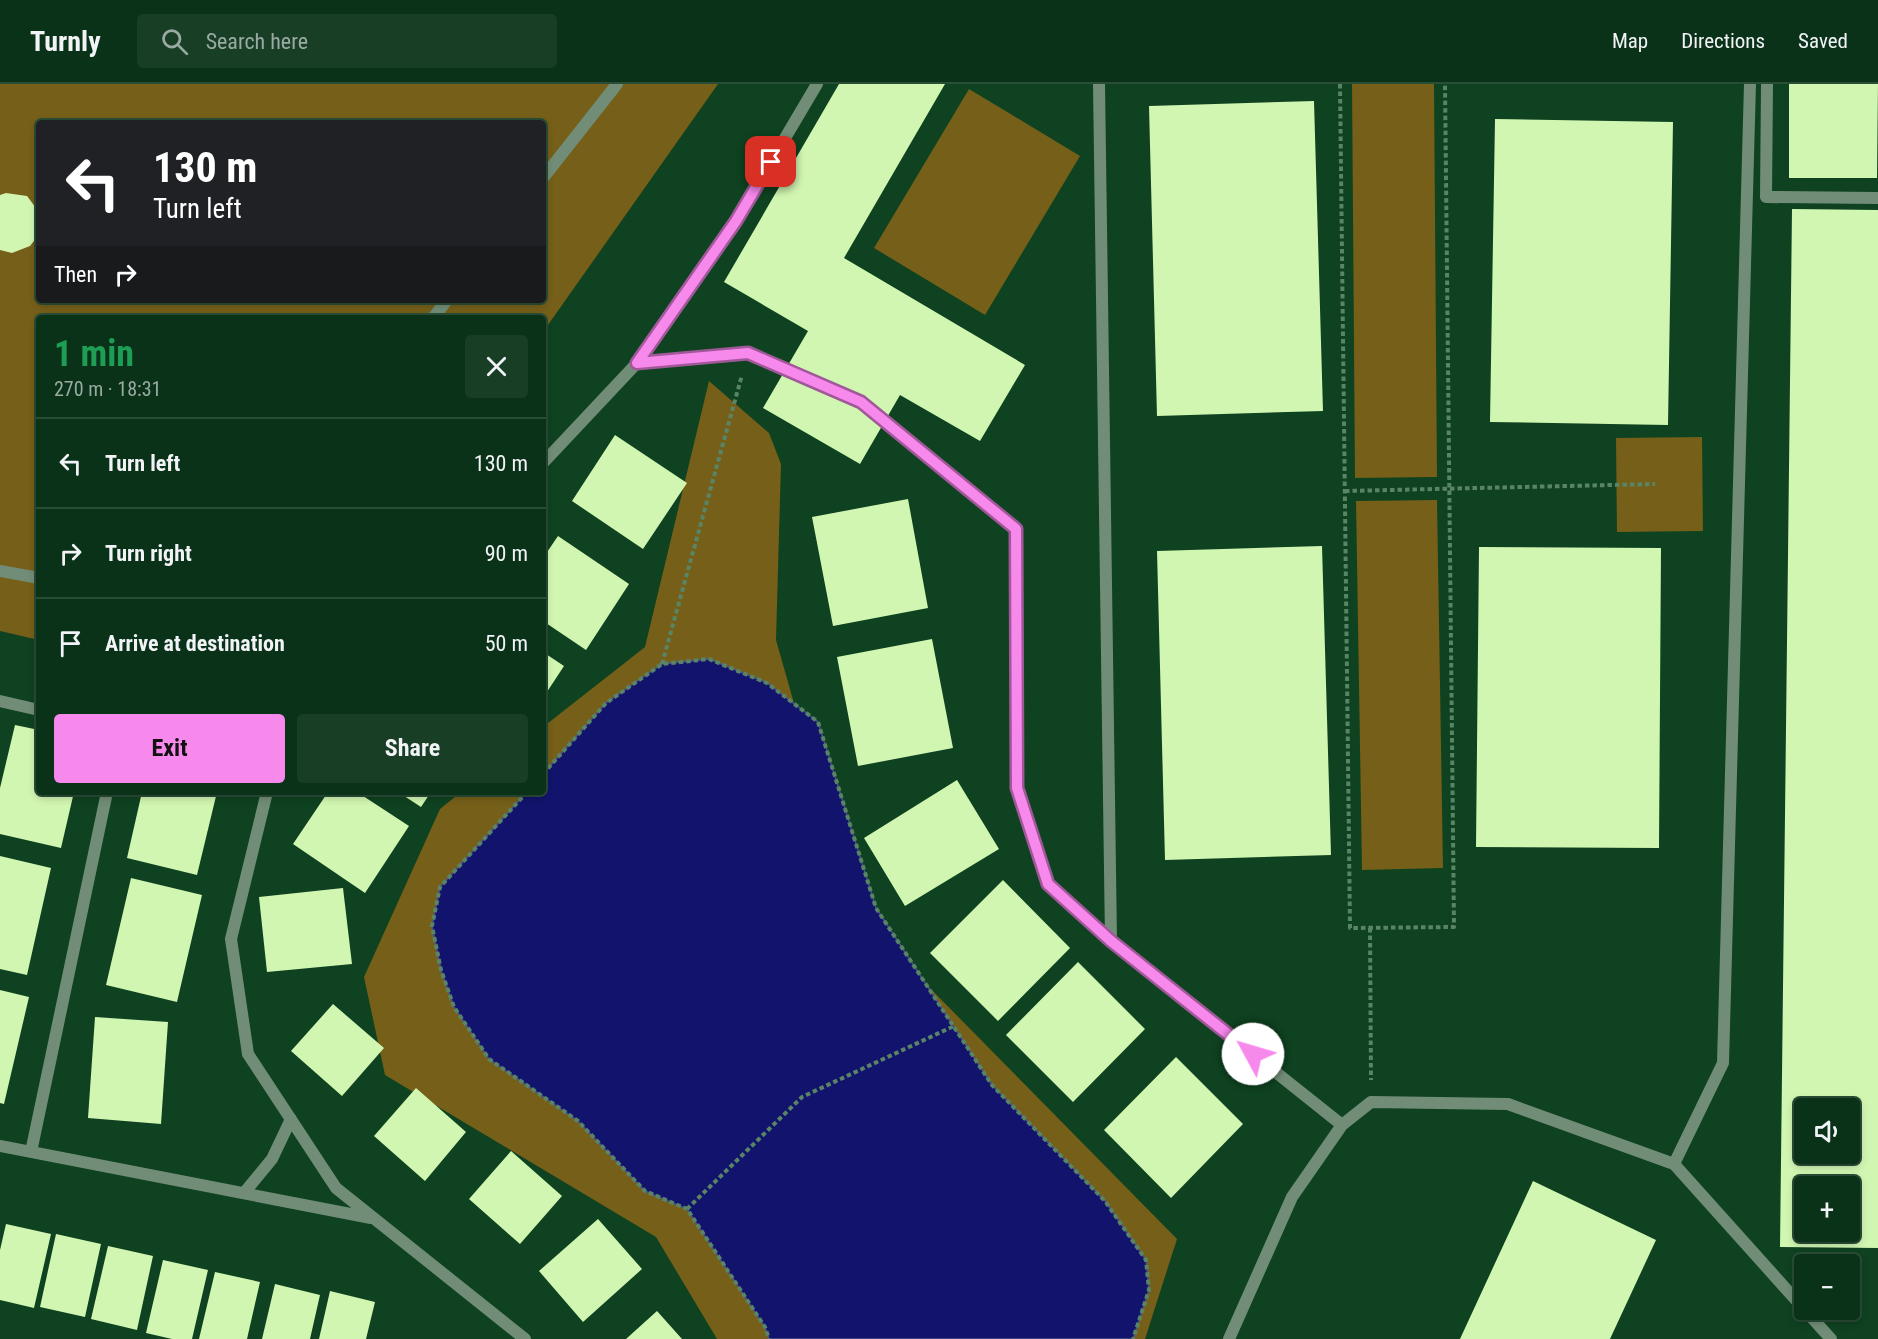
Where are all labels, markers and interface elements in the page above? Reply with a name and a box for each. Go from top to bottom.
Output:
search box [137,14,557,68]
text: Turnly [30,25,101,58]
icon: search [158,25,191,58]
text: Search here [206,29,308,54]
text: Map [1612,29,1648,53]
text: Directions [1681,29,1765,53]
text: Saved [1798,29,1848,53]
pin [745,136,796,187]
text: 130 m [153,143,258,192]
icon: left [54,144,132,222]
icon: arrive [754,145,787,178]
text: Turn left [153,193,242,225]
icon: right [109,258,142,291]
text: Then [54,262,97,287]
text: 1 min [54,333,134,375]
button: close [465,335,528,398]
text: 270 m · 18:31 [54,377,161,401]
icon: left [54,447,87,480]
text: Turn left [105,451,180,476]
text: 130 m [474,451,528,476]
icon: right [54,537,87,570]
text: Turn right [105,541,192,566]
text: 90 m [485,541,528,566]
icon: arrive [54,627,87,660]
text: Arrive at destination [105,631,285,656]
text: 50 m [485,631,528,656]
button: Exit [54,714,285,783]
button: Share [297,714,528,783]
position arrow [1221,1022,1285,1086]
map controls [1794,1098,1860,1320]
button: sound [1794,1098,1860,1164]
button: + [1794,1176,1860,1242]
button: − [1794,1254,1860,1320]

